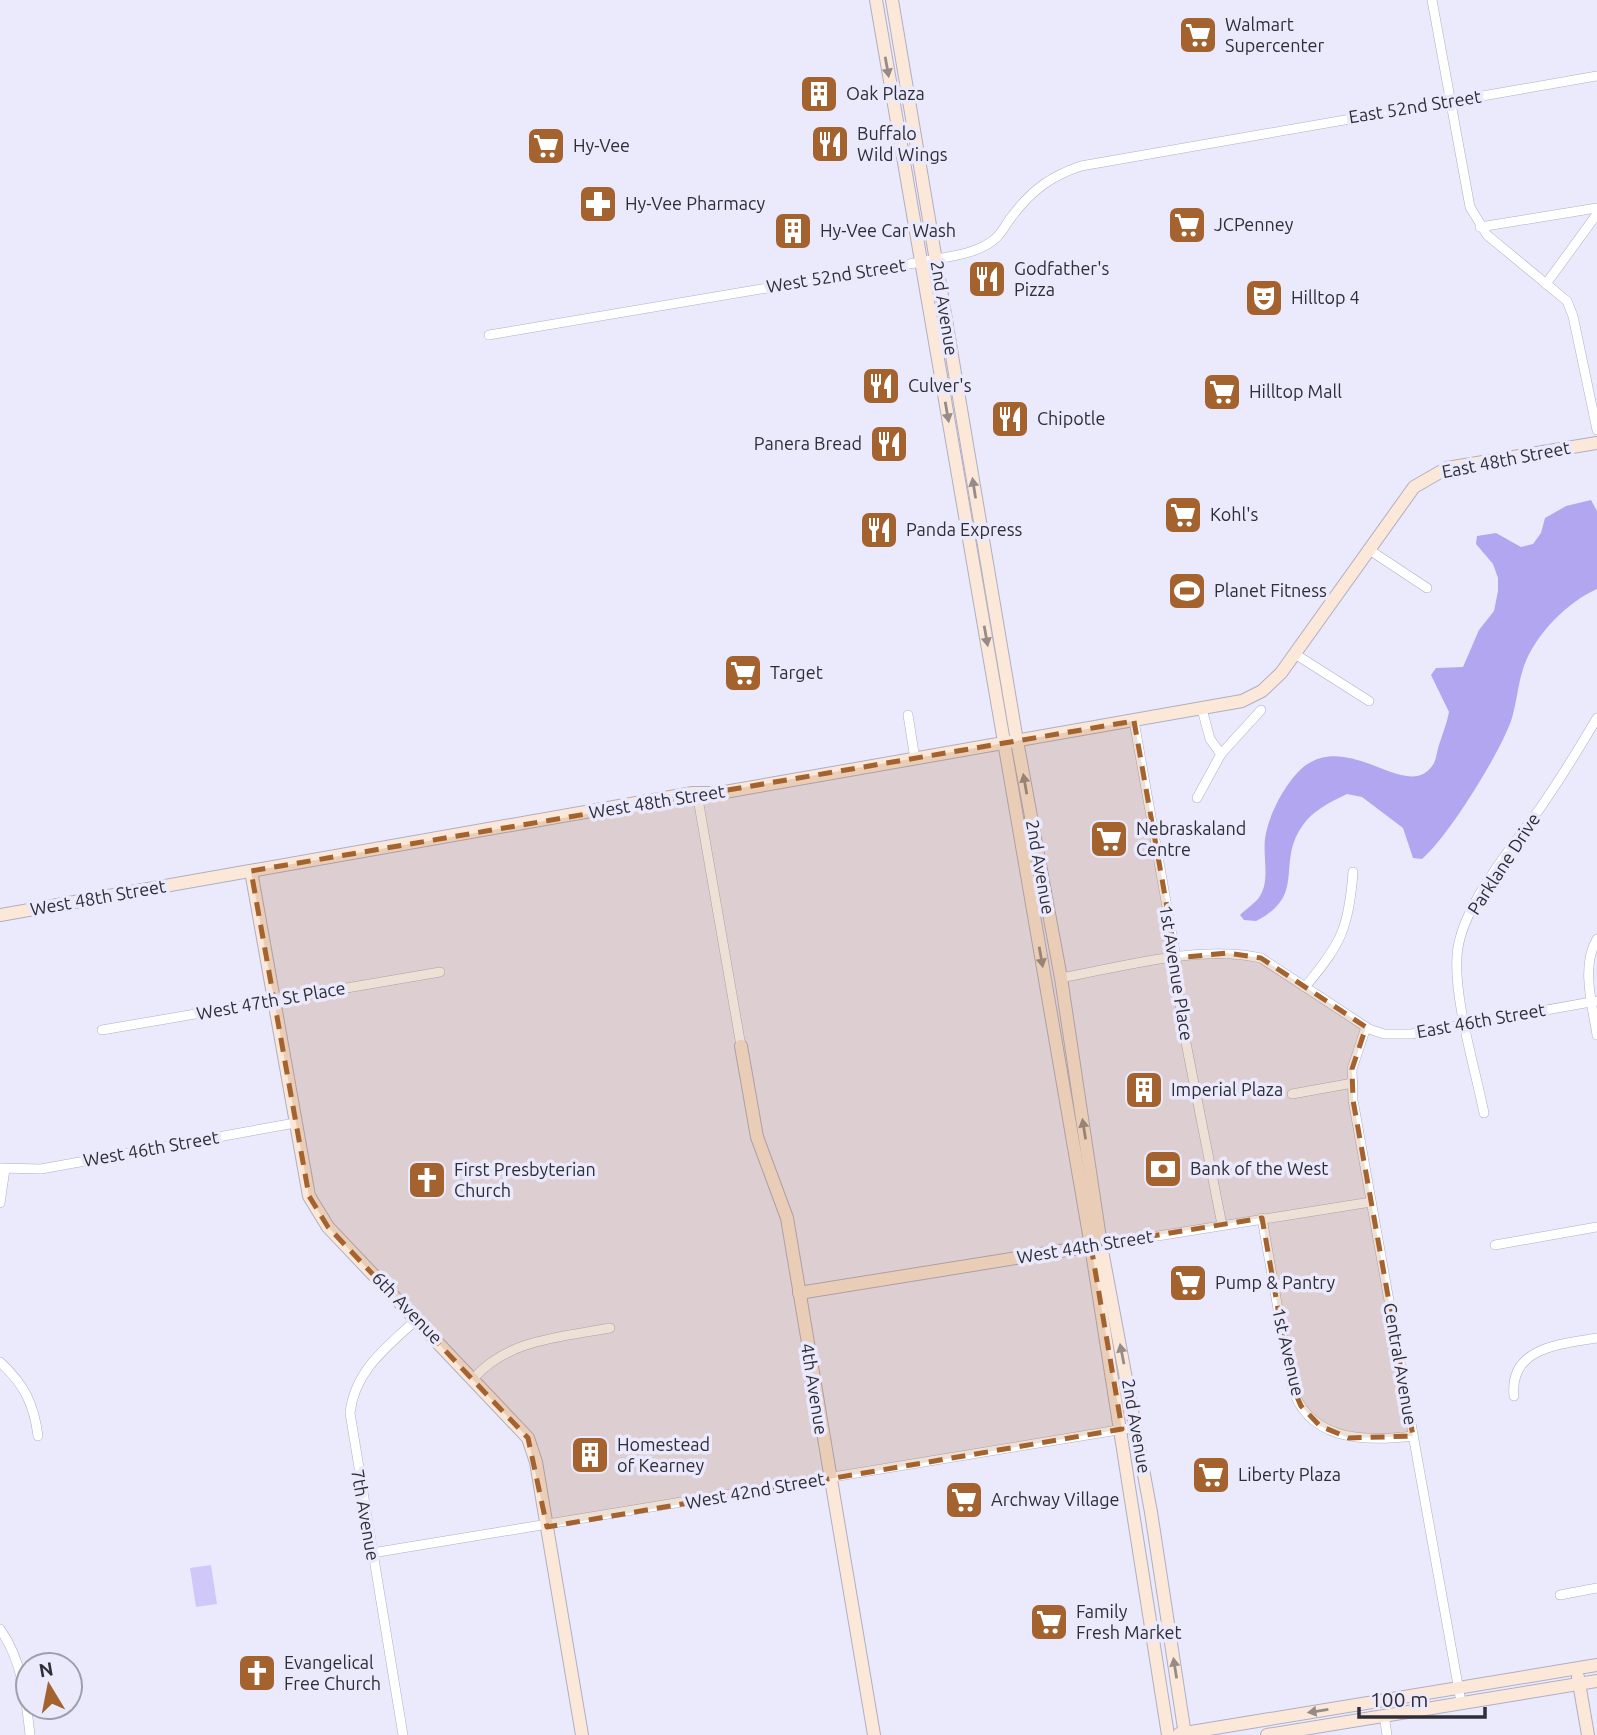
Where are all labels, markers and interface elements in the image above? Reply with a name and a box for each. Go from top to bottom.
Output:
supermarket icon: Walmart Supercenter [1177,14,1219,56]
place label: Walmart Supercenter [1225,14,1324,55]
one-way arrow [882,56,893,78]
building icon: Oak Plaza [798,73,840,115]
place label: Oak Plaza [846,83,925,103]
street label: East 52nd Street [1347,86,1483,126]
restaurant icon: Buffalo Wild Wings [809,123,851,165]
place label: Buffalo Wild Wings [857,123,948,164]
supermarket icon: Hy-Vee [525,125,567,167]
place label: Hy-Vee [573,135,630,155]
pharmacy icon: Hy-Vee Pharmacy [577,183,619,225]
place label: Hy-Vee Pharmacy [625,193,766,213]
supermarket icon: JCPenney [1166,204,1208,246]
building icon: Hy-Vee Car Wash [772,210,814,252]
place label: JCPenney [1214,214,1294,234]
place label: Hy-Vee Car Wash [820,220,956,240]
street label: West 52nd Street [765,254,907,296]
restaurant icon: Godfather's Pizza [966,258,1008,300]
place label: Godfather's Pizza [1014,258,1110,299]
street label: 2nd Avenue [928,259,962,357]
theatre icon: Hilltop 4 [1243,277,1285,319]
place label: Hilltop 4 [1291,287,1360,307]
restaurant icon: Culver's [860,365,902,407]
supermarket icon: Hilltop Mall [1201,371,1243,413]
place label: Culver's [908,375,972,395]
place label: Hilltop Mall [1249,381,1342,401]
restaurant icon: Chipotle [989,398,1031,440]
one-way arrow [942,401,953,423]
place label: Chipotle [1037,408,1105,428]
restaurant icon: Panera Bread [868,423,910,465]
place label: Panera Bread [754,433,862,453]
street label: East 48th Street [1440,437,1572,481]
one-way arrow [968,477,979,499]
supermarket icon: Kohl's [1162,494,1204,536]
place label: Kohl's [1210,504,1259,524]
restaurant icon: Panda Express [858,509,900,551]
place label: Panda Express [906,519,1022,539]
sports icon: Planet Fitness [1166,570,1208,612]
place label: Planet Fitness [1214,580,1327,600]
one-way arrow [980,625,991,647]
supermarket icon: Target [722,652,764,694]
place label: Target [770,662,823,682]
one-way arrow [1019,773,1030,795]
street label: West 48th Street [587,780,726,822]
street label: Parklane Drive [1463,809,1543,918]
street label: 2nd Avenue [1023,818,1059,916]
supermarket icon: Nebraskaland Centre [1088,818,1130,860]
place label: Nebraskaland Centre [1136,818,1246,859]
street label: West 48th Street [28,875,167,919]
street label: 1st Avenue Place [1156,904,1198,1042]
one-way arrow [1036,946,1047,968]
street label: West 47th St Place [195,977,347,1023]
street label: East 46th Street [1415,999,1547,1041]
building icon: Imperial Plaza [1123,1069,1165,1111]
place label: Imperial Plaza [1171,1079,1283,1099]
one-way arrow [1078,1118,1089,1140]
street label: West 46th Street [81,1126,220,1170]
bank icon: Bank of the West [1142,1148,1184,1190]
place label: Bank of the West [1190,1158,1328,1178]
church icon: First Presbyterian Church [406,1159,448,1201]
place label: First Presbyterian Church [454,1159,596,1200]
street label: West 44th Street [1015,1225,1154,1267]
supermarket icon: Pump & Pantry [1167,1262,1209,1304]
street label: 6th Avenue [368,1267,447,1347]
place label: Pump & Pantry [1215,1272,1336,1292]
street label: Central Avenue [1380,1301,1422,1427]
street label: 1st Avenue [1269,1306,1309,1398]
street label: 4th Avenue [798,1342,832,1436]
one-way arrow [1117,1342,1128,1364]
street label: 2nd Avenue [1119,1377,1155,1475]
building icon: Homestead of Kearney [569,1434,611,1476]
place label: Homestead of Kearney [617,1434,710,1475]
supermarket icon: Liberty Plaza [1190,1454,1232,1496]
place label: Liberty Plaza [1238,1464,1341,1484]
street label: 7th Avenue [348,1468,384,1562]
street label: West 42nd Street [684,1468,826,1512]
supermarket icon: Archway Village [943,1479,985,1521]
place label: Archway Village [991,1489,1120,1509]
supermarket icon: Family Fresh Market [1028,1601,1070,1643]
place label: Family Fresh Market [1076,1601,1182,1642]
north arrow [14,1651,84,1721]
church icon: Evangelical Free Church [236,1652,278,1694]
place label: Evangelical Free Church [284,1652,381,1693]
one-way arrow [1169,1656,1180,1678]
text: N [37,1657,55,1681]
scale bar [1359,1676,1485,1720]
text: 100 m [1370,1687,1428,1711]
one-way arrow [1307,1706,1329,1717]

